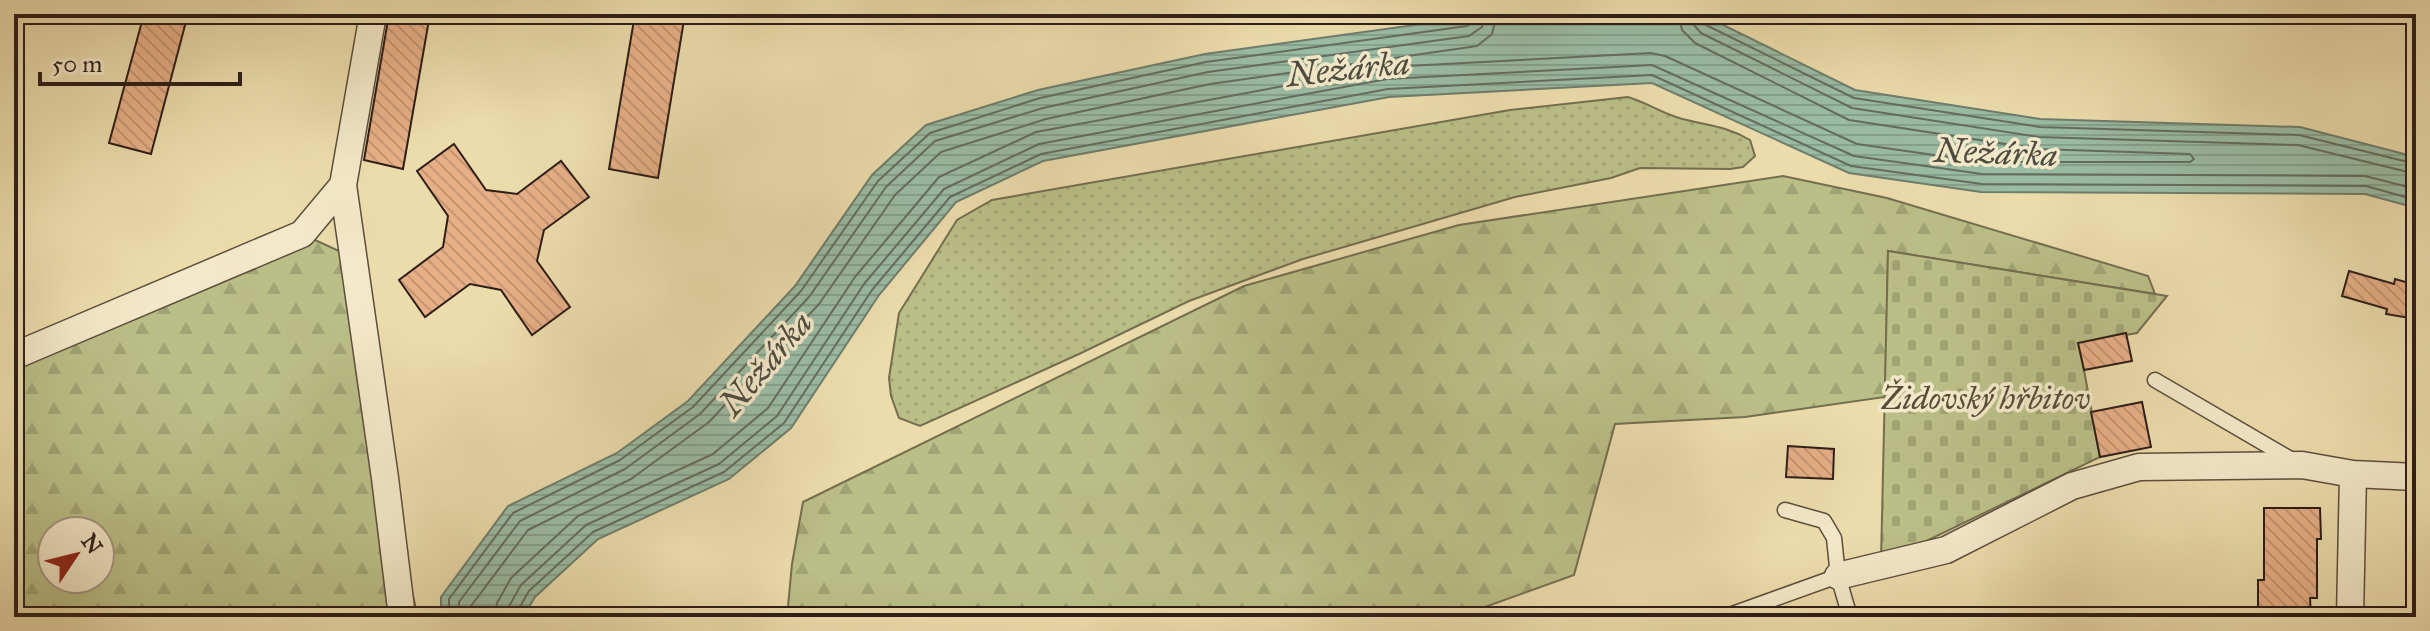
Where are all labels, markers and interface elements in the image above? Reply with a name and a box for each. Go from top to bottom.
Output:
scale bar [40,36,240,86]
water label: Nežárka [1283,42,1412,96]
text: 50 m [52,49,102,79]
water label: Nežárka [1932,130,2058,175]
water label: Nežárka [709,303,821,425]
park label: Židovský hřbitov [1880,378,2091,418]
north arrow [36,515,116,595]
text: N [76,528,109,559]

